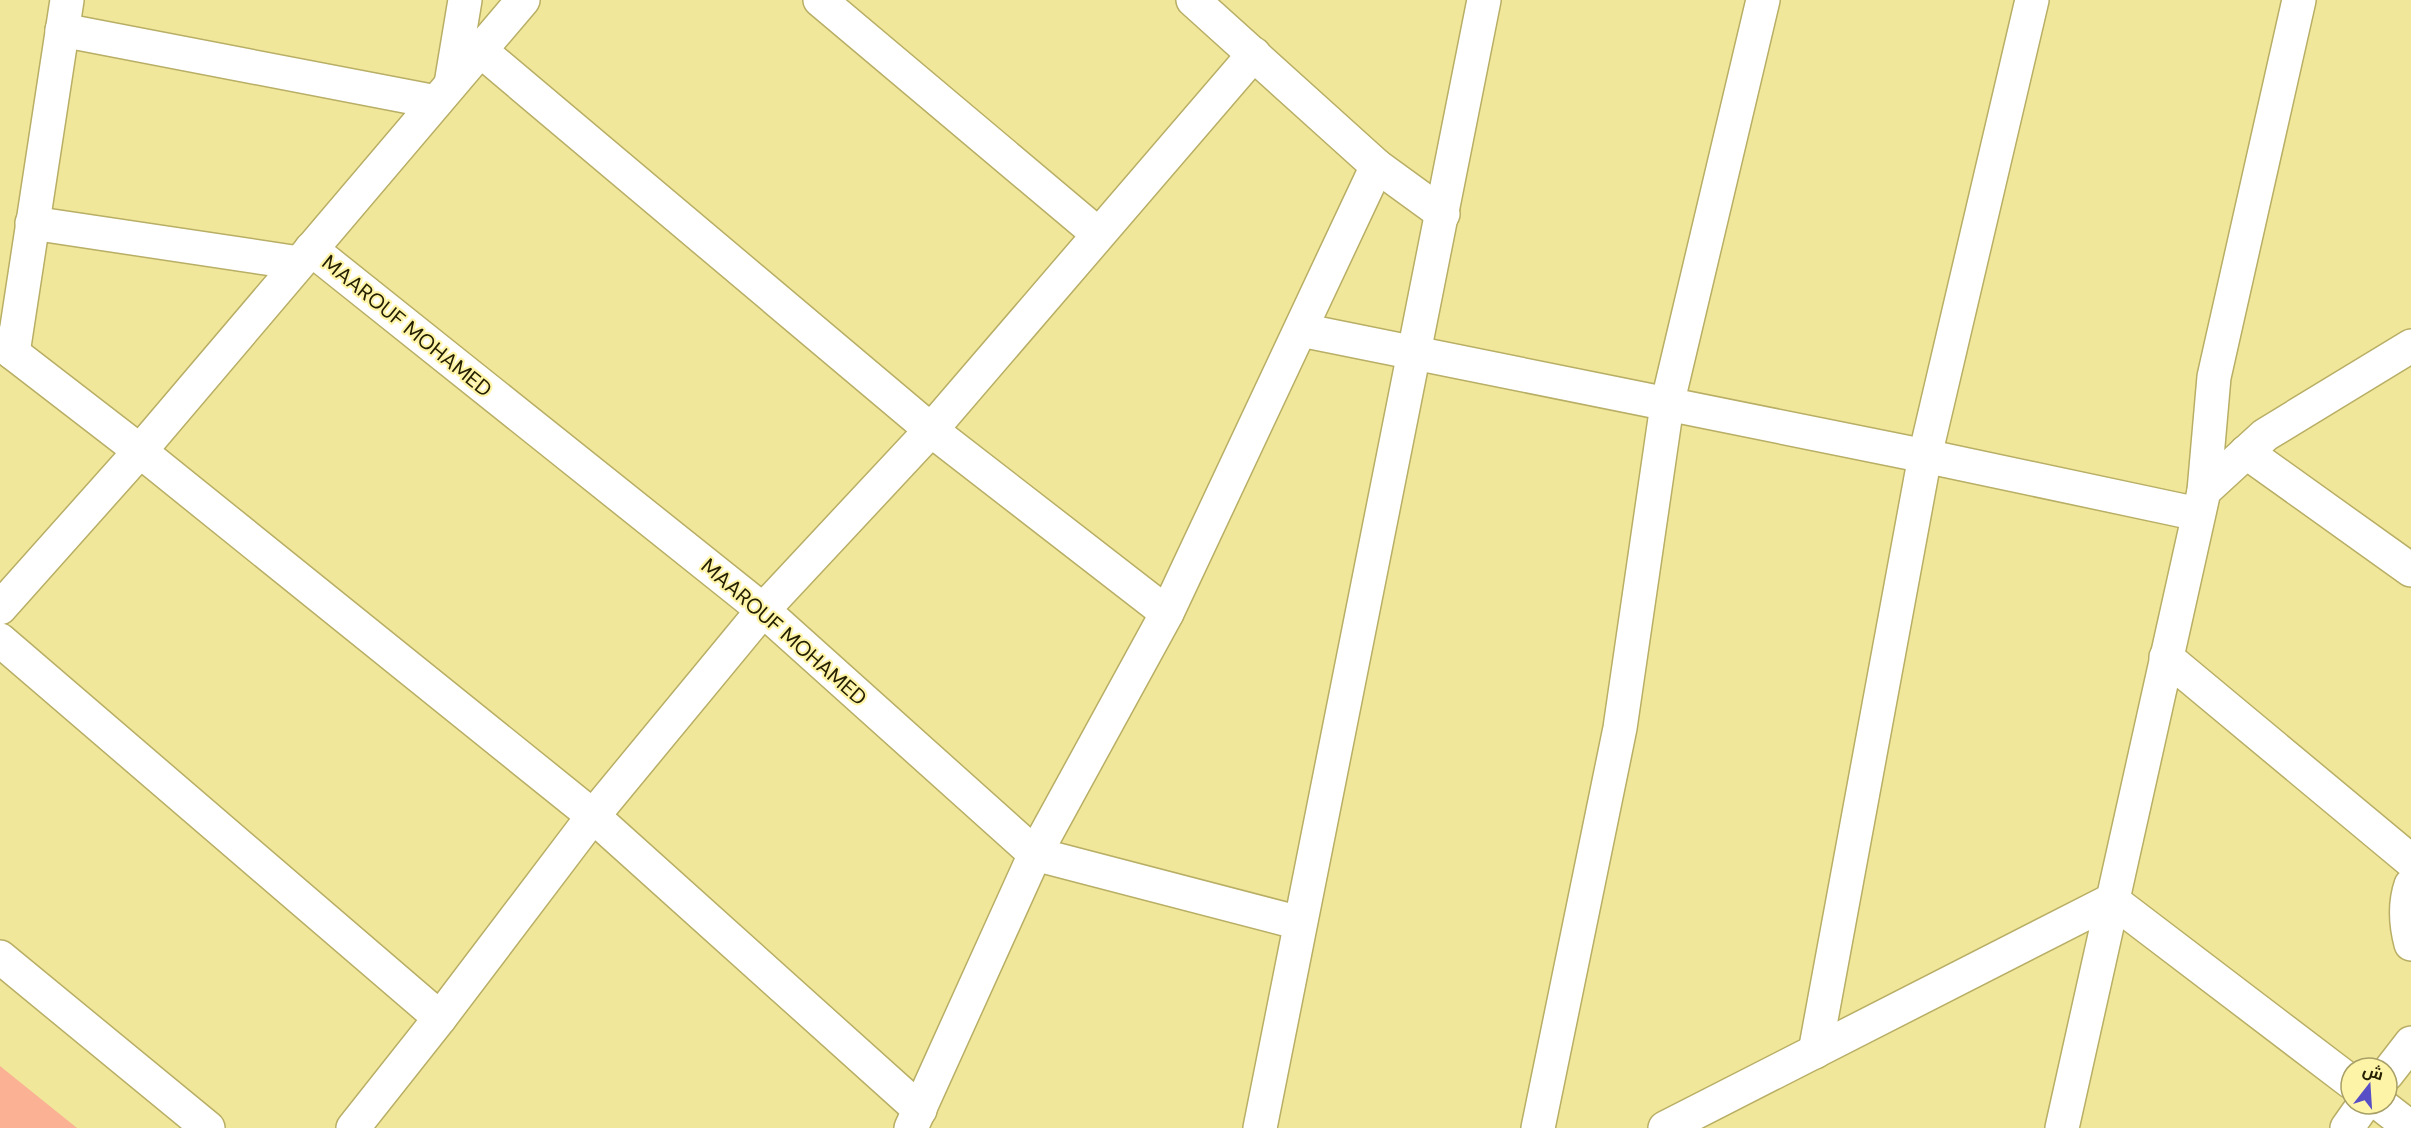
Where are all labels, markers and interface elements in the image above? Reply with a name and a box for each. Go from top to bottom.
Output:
street label: MAAROUF MOHAMED [316,249,498,403]
street label: MAAROUF MOHAMED [695,552,873,712]
north arrow [2339,1056,2399,1116]
text: ش [2360,1059,2386,1085]

